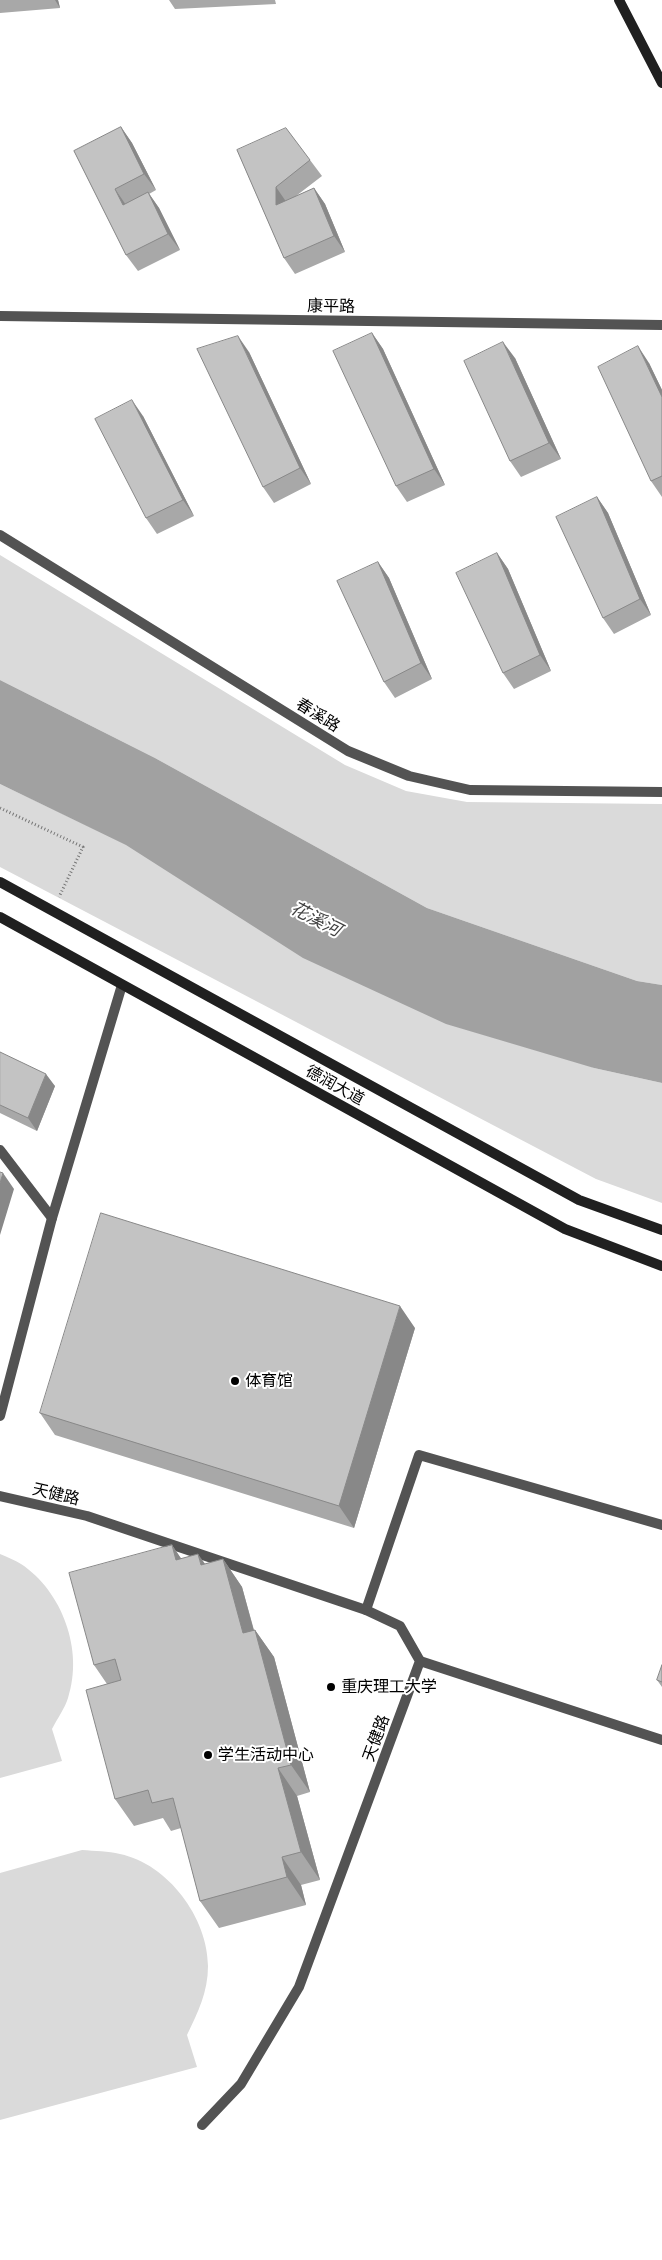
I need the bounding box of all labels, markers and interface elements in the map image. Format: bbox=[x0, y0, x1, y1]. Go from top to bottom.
street label: 康平路 bbox=[307, 296, 355, 316]
street label: 春溪路 bbox=[293, 694, 343, 736]
water label: 花溪河 bbox=[287, 897, 345, 941]
street label: 德润大道 bbox=[302, 1061, 368, 1109]
place label: 体育馆 bbox=[245, 1371, 293, 1391]
marker: 体育馆 bbox=[229, 1375, 241, 1387]
street label: 天健路 bbox=[30, 1479, 82, 1509]
place label: 重庆理工大学 bbox=[341, 1677, 437, 1697]
marker: 重庆理工大学 bbox=[325, 1681, 337, 1693]
street label: 天健路 bbox=[359, 1712, 393, 1764]
place label: 学生活动中心 bbox=[218, 1745, 314, 1765]
marker: 学生活动中心 bbox=[202, 1749, 214, 1761]

